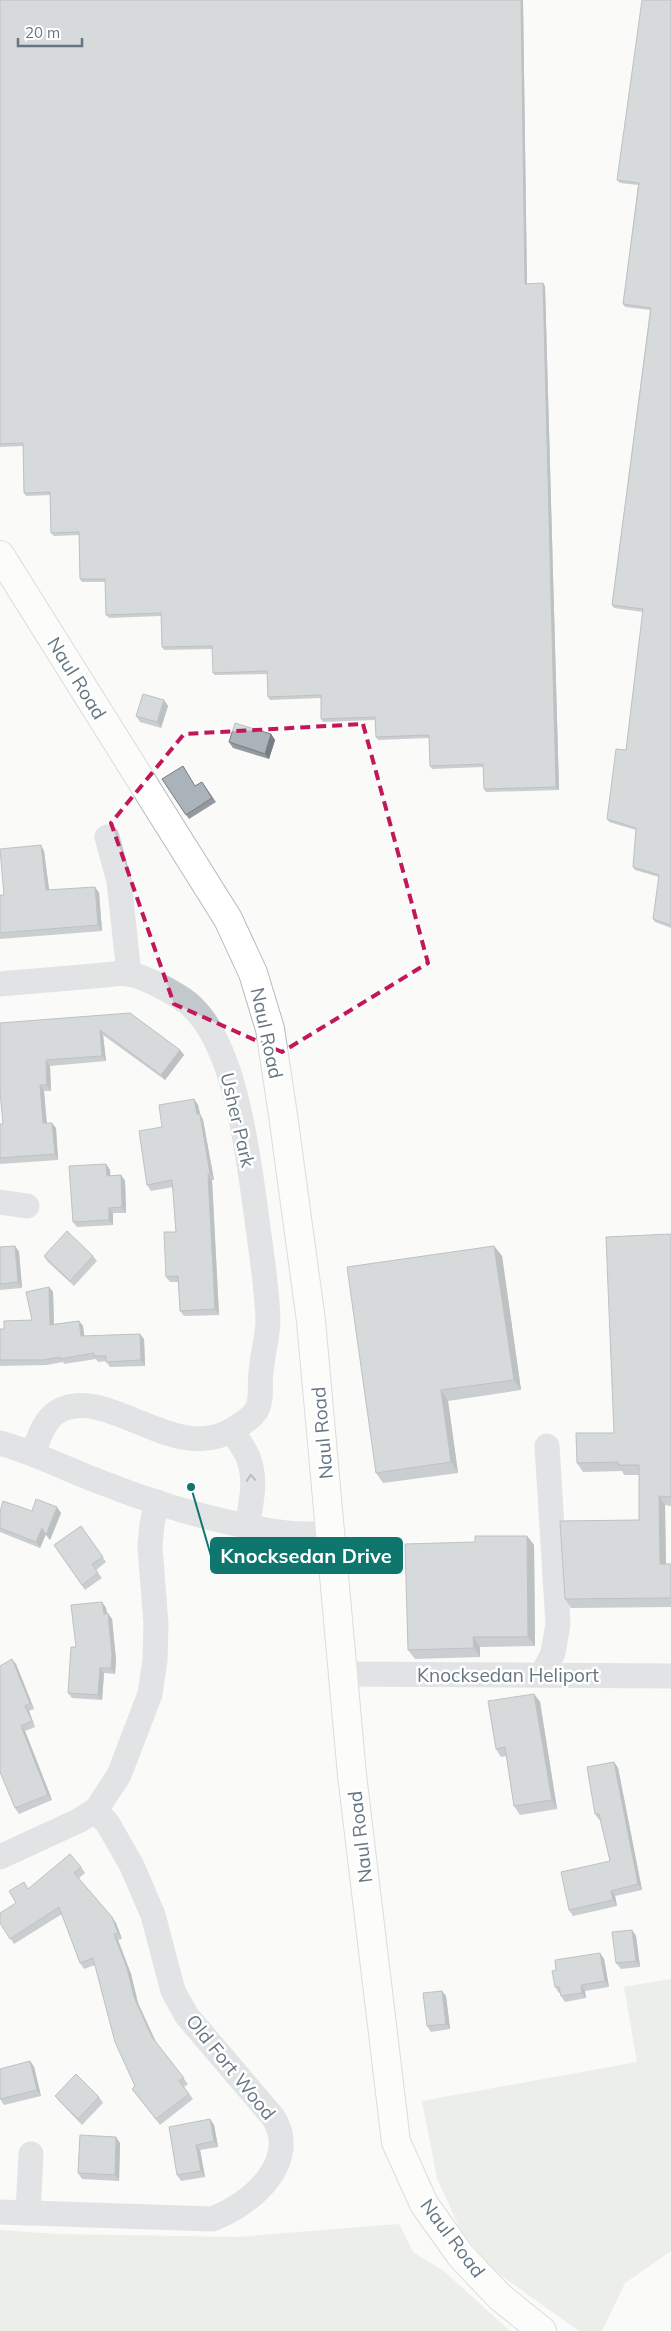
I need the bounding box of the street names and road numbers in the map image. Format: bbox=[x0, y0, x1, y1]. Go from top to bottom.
street label: Naul Road bbox=[42, 632, 112, 724]
street label: Naul Road bbox=[246, 985, 288, 1081]
street label: Usher Park bbox=[215, 1070, 261, 1170]
street label: Naul Road bbox=[306, 1386, 338, 1480]
street label: Knocksedan Heliport bbox=[417, 1663, 599, 1687]
street label: Naul Road bbox=[342, 1790, 378, 1884]
street label: Old Fort Wood bbox=[181, 2009, 281, 2125]
street label: Naul Road bbox=[416, 2194, 490, 2282]

